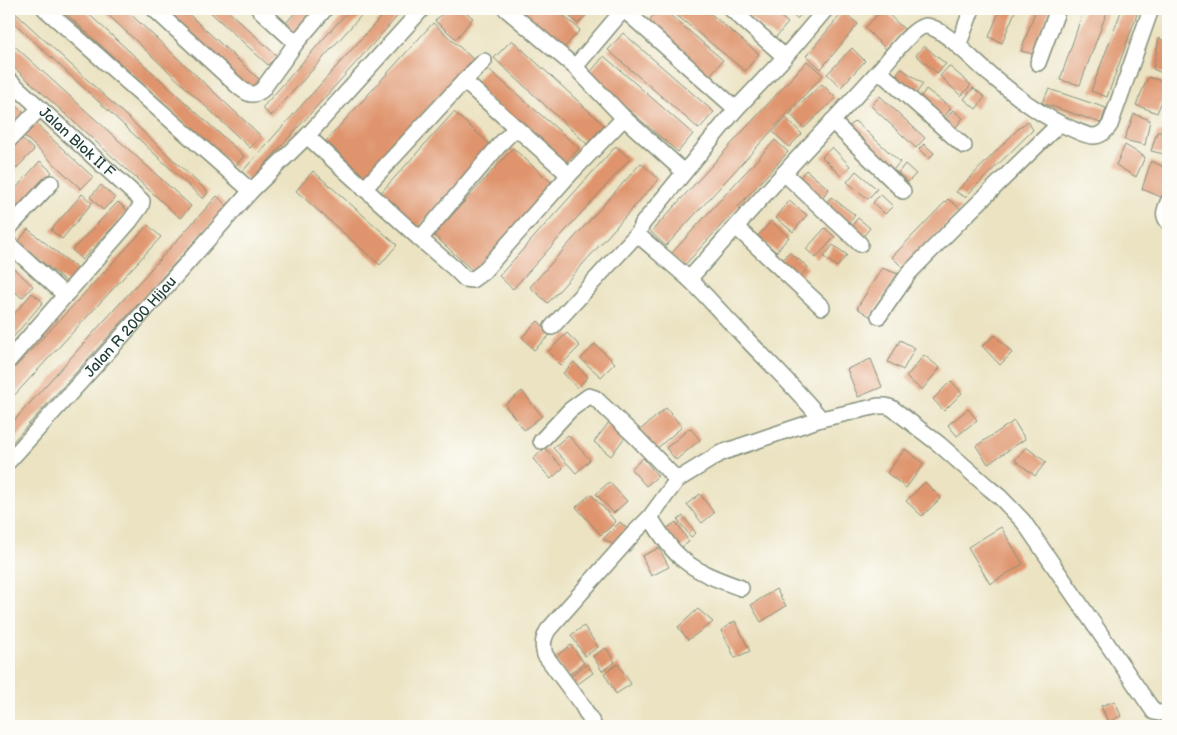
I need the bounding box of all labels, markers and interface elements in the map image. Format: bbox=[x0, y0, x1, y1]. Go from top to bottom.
street label: Jalan Blok II F bbox=[35, 103, 119, 181]
street label: Jalan R 2000 Hijau bbox=[80, 272, 180, 381]

